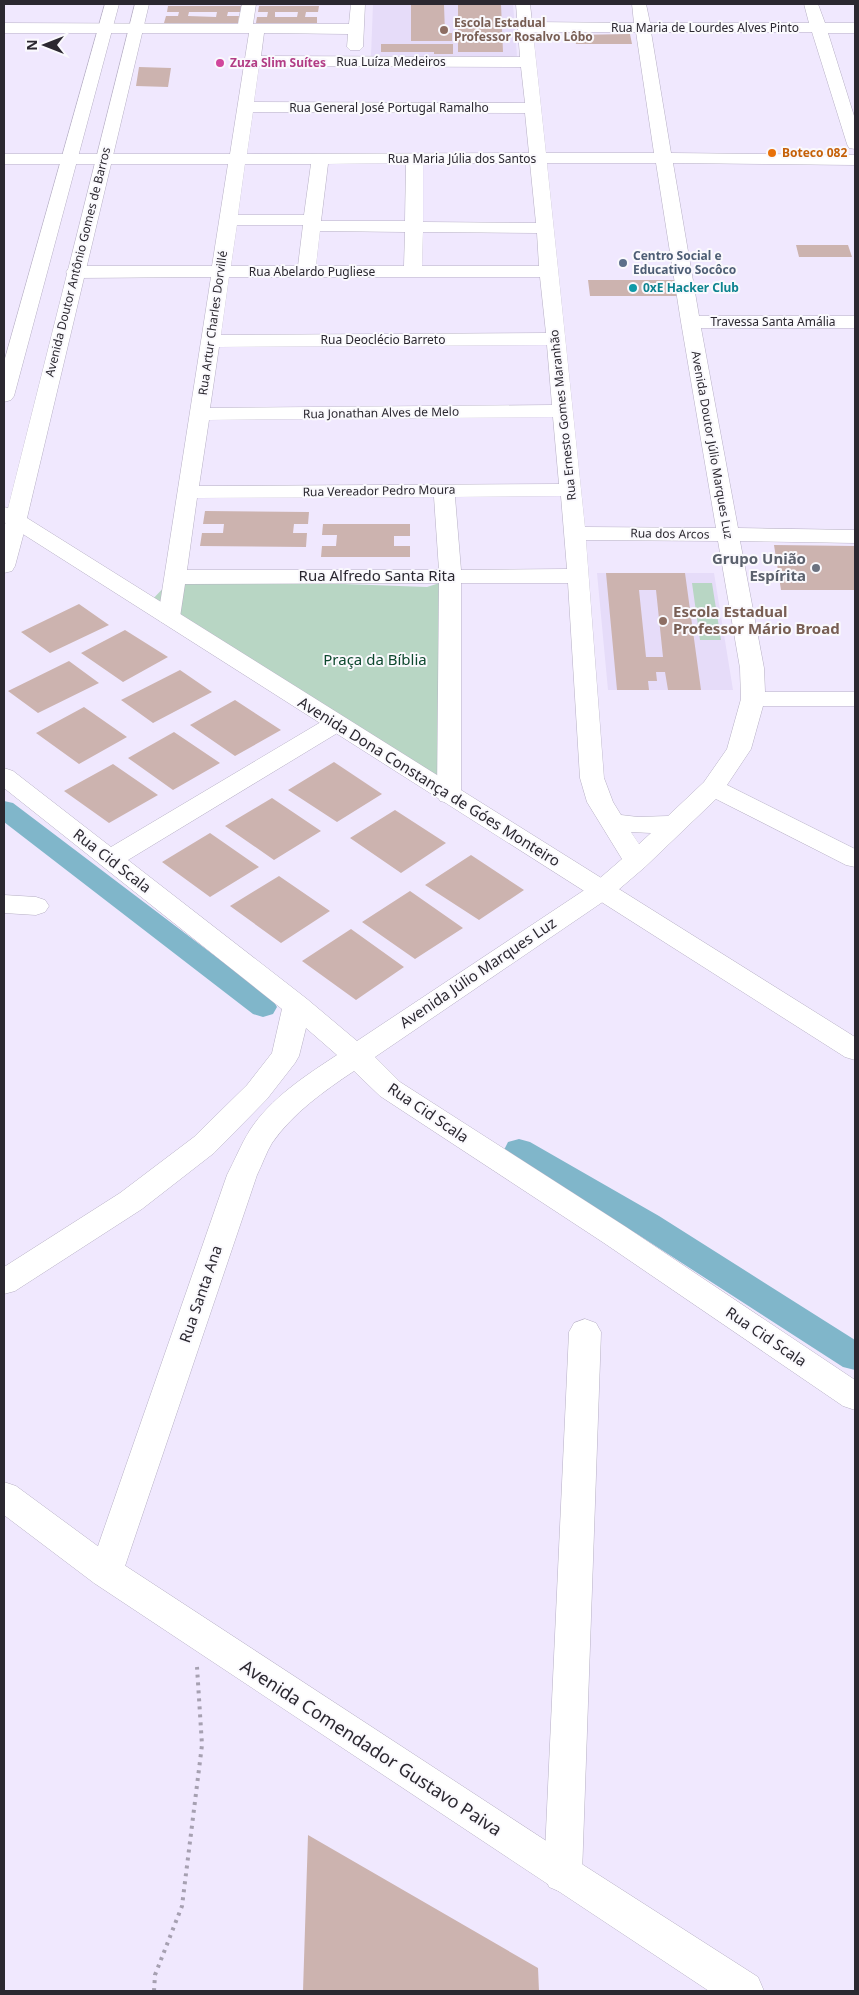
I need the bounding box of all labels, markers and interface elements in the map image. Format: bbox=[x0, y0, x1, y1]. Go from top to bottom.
place label: Escola Estadual Professor Rosalvo Lôbo bbox=[454, 14, 593, 45]
street label: Rua Maria de Lourdes Alves Pinto bbox=[611, 19, 799, 36]
north arrow bbox=[20, 20, 70, 70]
marker: Escola Estadual Professor Rosalvo Lôbo bbox=[438, 24, 450, 36]
text: N bbox=[22, 39, 41, 51]
street label: Rua Luíza Medeiros bbox=[336, 53, 446, 70]
place label: Zuza Slim Suítes bbox=[230, 54, 326, 71]
marker: Zuza Slim Suítes bbox=[214, 57, 226, 69]
street label: Rua General José Portugal Ramalho bbox=[289, 99, 489, 116]
place label: Boteco 082 bbox=[782, 144, 847, 161]
street label: Avenida Doutor Antônio Gomes de Barros bbox=[41, 145, 114, 379]
marker: Boteco 082 bbox=[766, 147, 778, 159]
street label: Rua Maria Júlia dos Santos bbox=[388, 150, 537, 167]
place label: Centro Social e Educativo Socôco bbox=[633, 247, 736, 278]
street label: Rua Artur Charles Dorvillé bbox=[194, 249, 231, 396]
marker: Centro Social e Educativo Socôco bbox=[617, 257, 629, 269]
street label: Rua Abelardo Pugliese bbox=[249, 263, 375, 280]
place label: 0xE Hacker Club bbox=[643, 279, 739, 296]
marker: 0xE Hacker Club bbox=[627, 282, 639, 294]
street label: Travessa Santa Amália bbox=[710, 313, 836, 330]
street label: Rua Ernesto Gomes Maranhão bbox=[545, 329, 580, 501]
street label: Rua Deoclécio Barreto bbox=[321, 331, 445, 348]
street label: Avenida Doutor Júlio Marques Luz bbox=[688, 350, 737, 541]
street label: Rua Jonathan Alves de Melo bbox=[303, 403, 459, 422]
street label: Rua Vereador Pedro Moura bbox=[302, 481, 456, 500]
street label: Rua dos Arcos bbox=[630, 524, 710, 543]
place label: Grupo União Espírita bbox=[712, 548, 806, 585]
marker: Grupo União Espírita bbox=[810, 562, 822, 574]
street label: Rua Alfredo Santa Rita bbox=[299, 565, 455, 585]
place label: Escola Estadual Professor Mário Broad bbox=[673, 601, 840, 638]
marker: Escola Estadual Professor Mário Broad bbox=[657, 615, 669, 627]
park label: Praça da Bíblia bbox=[323, 649, 427, 669]
street label: Avenida Dona Constança de Góes Monteiro bbox=[295, 692, 564, 871]
street label: Rua Cid Scala bbox=[70, 824, 156, 897]
street label: Avenida Júlio Marques Luz bbox=[395, 912, 560, 1032]
street label: Rua Cid Scala bbox=[384, 1078, 473, 1147]
street label: Rua Santa Ana bbox=[174, 1242, 226, 1345]
street label: Rua Cid Scala bbox=[722, 1302, 811, 1371]
street label: Avenida Comendador Gustavo Paiva bbox=[236, 1653, 507, 1841]

